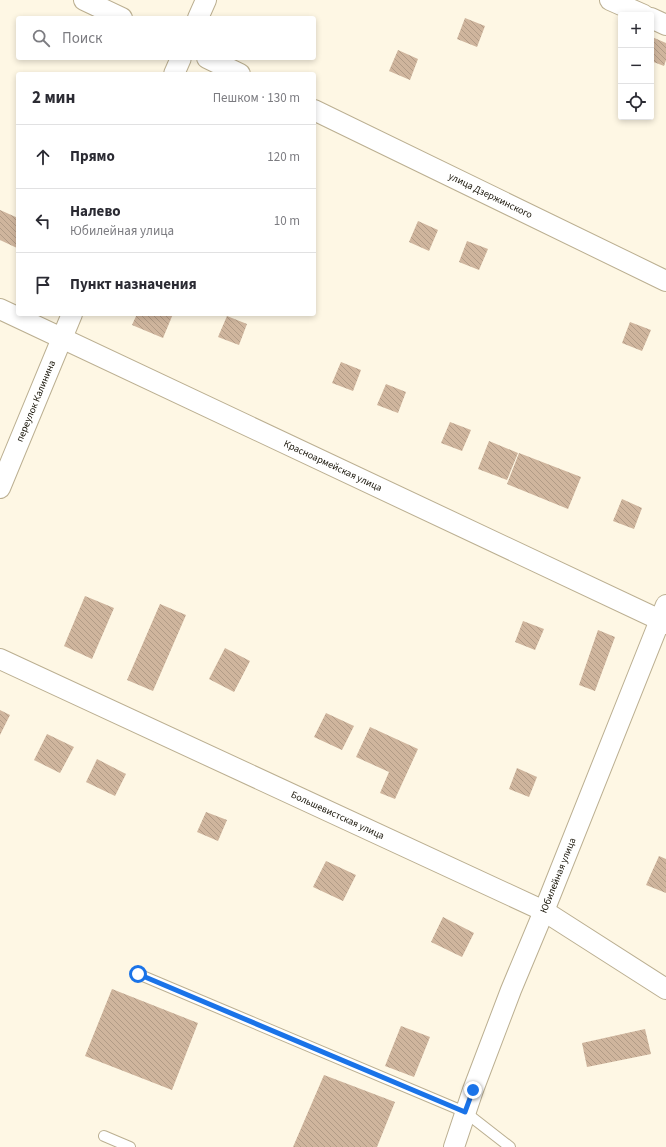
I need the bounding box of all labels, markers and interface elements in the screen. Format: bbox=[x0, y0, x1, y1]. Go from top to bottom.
map controls bbox=[618, 12, 654, 120]
button: + bbox=[618, 12, 654, 48]
search box bbox=[16, 16, 316, 60]
icon: search bbox=[30, 27, 52, 49]
text: Поиск bbox=[62, 28, 103, 49]
button: − bbox=[618, 48, 654, 84]
button: locate bbox=[618, 84, 654, 120]
text: 2 мин bbox=[32, 86, 75, 110]
text: Пешком · 130 m bbox=[213, 89, 300, 107]
icon: ahead bbox=[32, 146, 54, 168]
text: Прямо bbox=[70, 146, 115, 167]
text: 120 m bbox=[267, 148, 300, 166]
street label: улица Дзержинского bbox=[446, 169, 535, 222]
text: Налево bbox=[70, 201, 121, 222]
icon: left bbox=[32, 210, 54, 232]
text: 10 m bbox=[274, 212, 300, 230]
text: Юбилейная улица bbox=[70, 222, 174, 240]
icon: arrive bbox=[32, 274, 54, 296]
text: Пункт назначения bbox=[70, 274, 197, 295]
street label: переулок Калинина bbox=[13, 358, 59, 444]
street label: Красноармейская улица bbox=[281, 437, 384, 495]
street label: Большевистская улица bbox=[289, 788, 387, 843]
street label: Юбилейная улица bbox=[537, 836, 580, 915]
route start bbox=[129, 965, 147, 983]
route end bbox=[464, 1081, 482, 1099]

